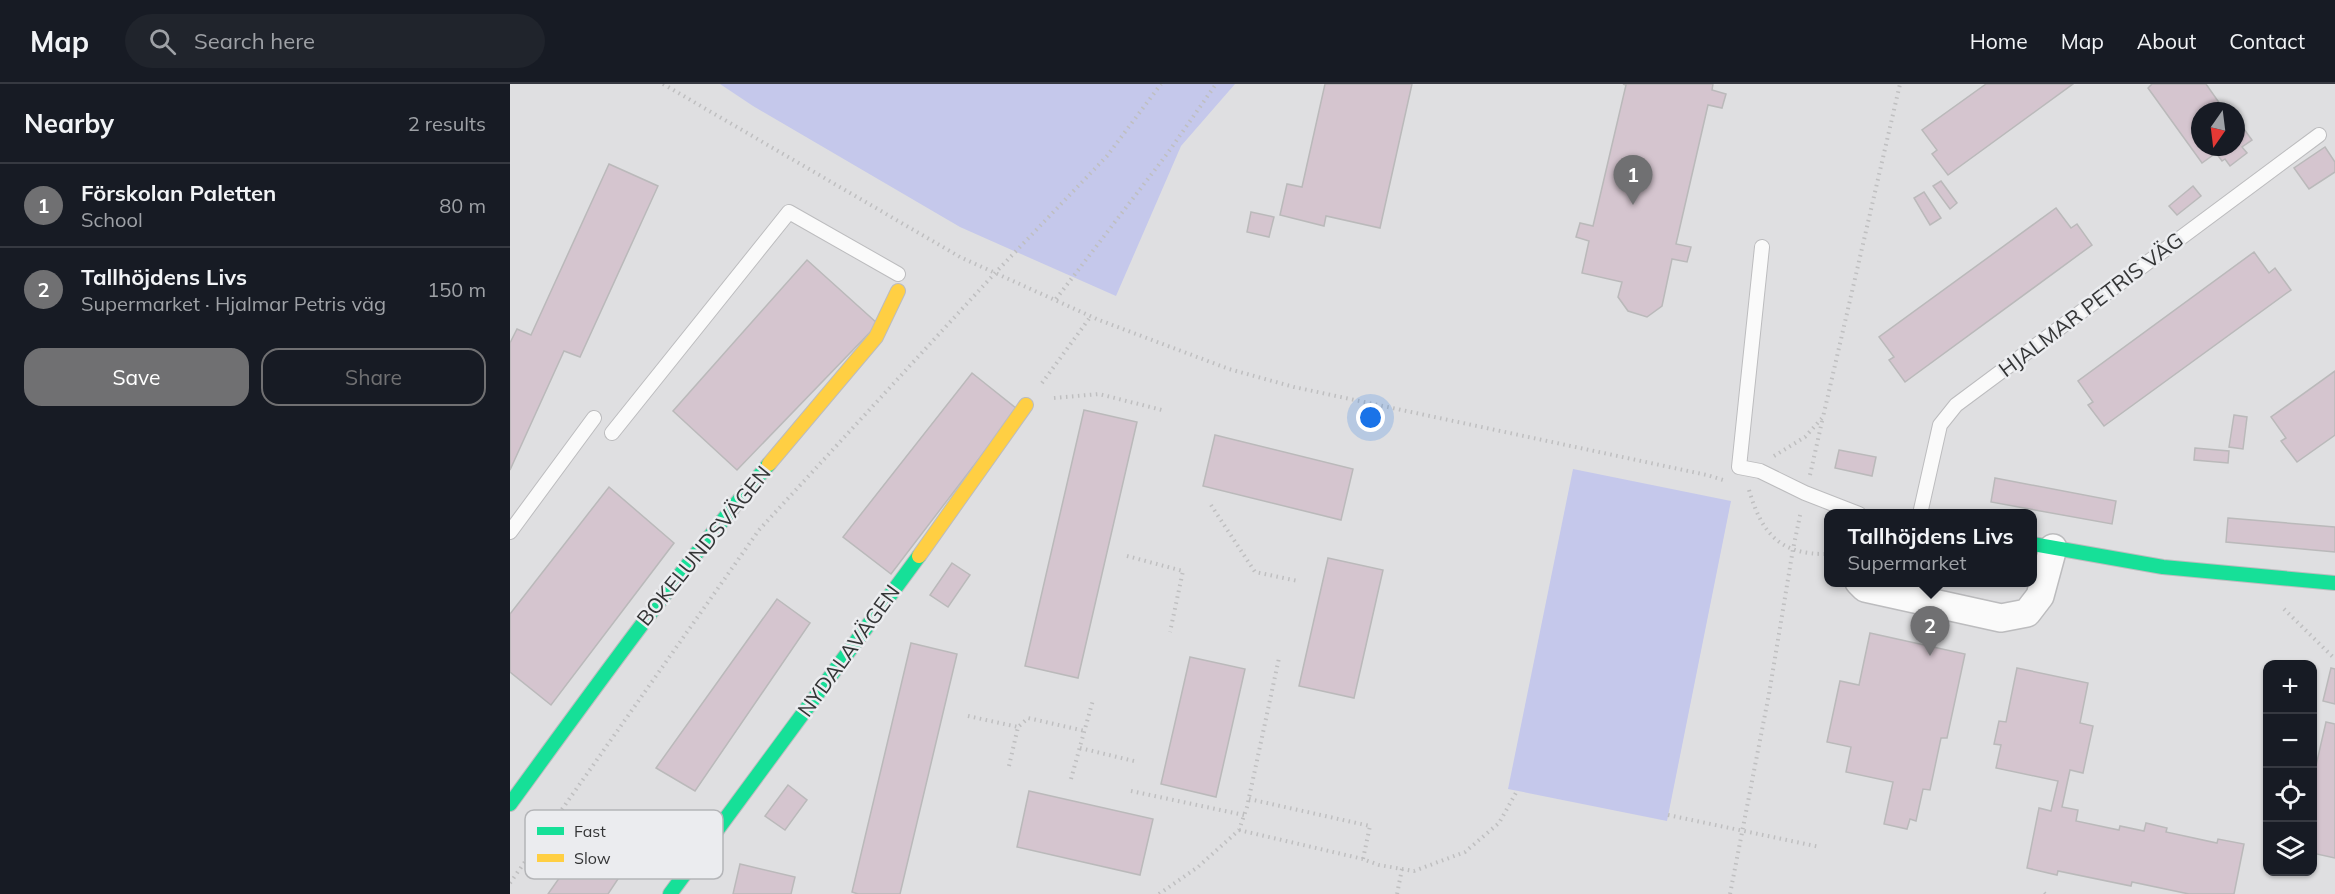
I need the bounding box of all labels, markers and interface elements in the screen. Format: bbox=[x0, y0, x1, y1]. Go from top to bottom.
search box bbox=[125, 14, 545, 68]
text: Map bbox=[30, 24, 89, 59]
icon: search bbox=[146, 25, 179, 58]
text: Search here bbox=[194, 27, 315, 55]
text: Home bbox=[1970, 28, 2028, 54]
text: Map bbox=[2061, 28, 2104, 54]
text: About bbox=[2137, 28, 2196, 54]
text: Contact bbox=[2229, 28, 2305, 54]
north arrow bbox=[2191, 102, 2245, 156]
text: Nearby bbox=[24, 107, 114, 140]
text: 2 results bbox=[408, 111, 486, 136]
pin: 1 bbox=[1614, 156, 1652, 205]
text: Förskolan Paletten bbox=[81, 179, 276, 207]
text: 1 bbox=[38, 193, 50, 218]
text: 80 m bbox=[439, 193, 486, 218]
text: School bbox=[81, 207, 143, 232]
street label: HJALMAR PETRIS VÄG bbox=[1993, 226, 2188, 382]
text: Tallhöjdens Livs bbox=[81, 263, 247, 291]
text: 2 bbox=[38, 277, 50, 302]
text: 150 m bbox=[427, 277, 486, 302]
text: Supermarket · Hjalmar Petris väg bbox=[81, 291, 386, 316]
button: Save bbox=[24, 348, 249, 406]
button: Share bbox=[261, 348, 486, 406]
your location bbox=[1356, 403, 1385, 432]
street label: BOKELUNDSVÄGEN bbox=[631, 460, 776, 631]
popup bbox=[1824, 509, 2037, 587]
text: Tallhöjdens Livs bbox=[1848, 522, 2013, 550]
text: Supermarket bbox=[1848, 550, 1966, 575]
street label: NYDALAVÄGEN bbox=[792, 579, 905, 722]
pin: 2 bbox=[1910, 606, 1950, 656]
map controls bbox=[2263, 660, 2317, 876]
button: + bbox=[2263, 660, 2317, 714]
button: − bbox=[2263, 714, 2317, 768]
button: locate bbox=[2263, 768, 2317, 822]
legend bbox=[525, 810, 723, 879]
text: Fast bbox=[574, 821, 606, 841]
button: layers bbox=[2263, 822, 2317, 876]
text: Slow bbox=[574, 848, 611, 868]

